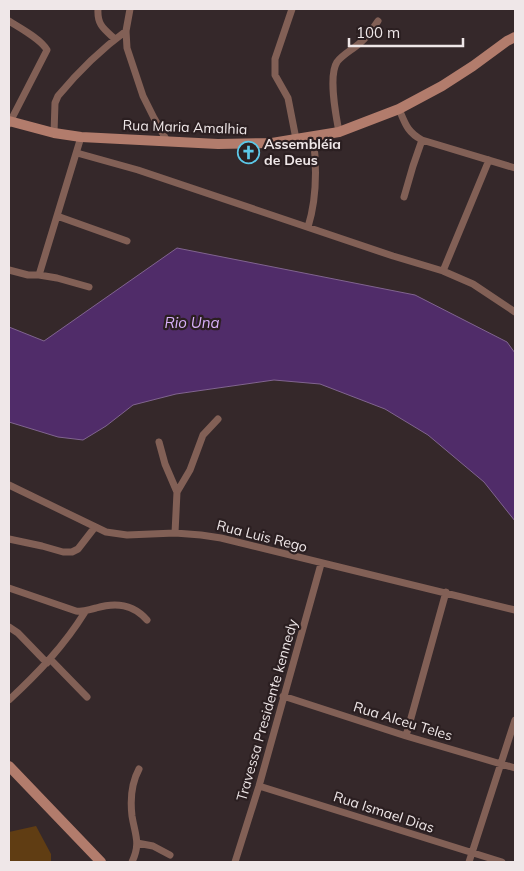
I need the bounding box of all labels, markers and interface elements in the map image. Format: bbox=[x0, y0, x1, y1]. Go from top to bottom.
scale bar bbox=[349, 15, 463, 47]
text: 100 m bbox=[356, 23, 400, 42]
street label: Rua Maria Amalhia bbox=[122, 116, 248, 138]
place label: Assembléia de Deus bbox=[264, 135, 341, 169]
church icon: Assembléia de Deus bbox=[236, 140, 260, 164]
water label: Rio Una bbox=[164, 313, 220, 332]
street label: Rua Luis Rego bbox=[215, 516, 309, 556]
street label: Travessa Presidente kennedy bbox=[232, 616, 302, 803]
street label: Rua Alceu Teles bbox=[351, 697, 455, 745]
street label: Rua Ismael Dias bbox=[331, 787, 437, 837]

